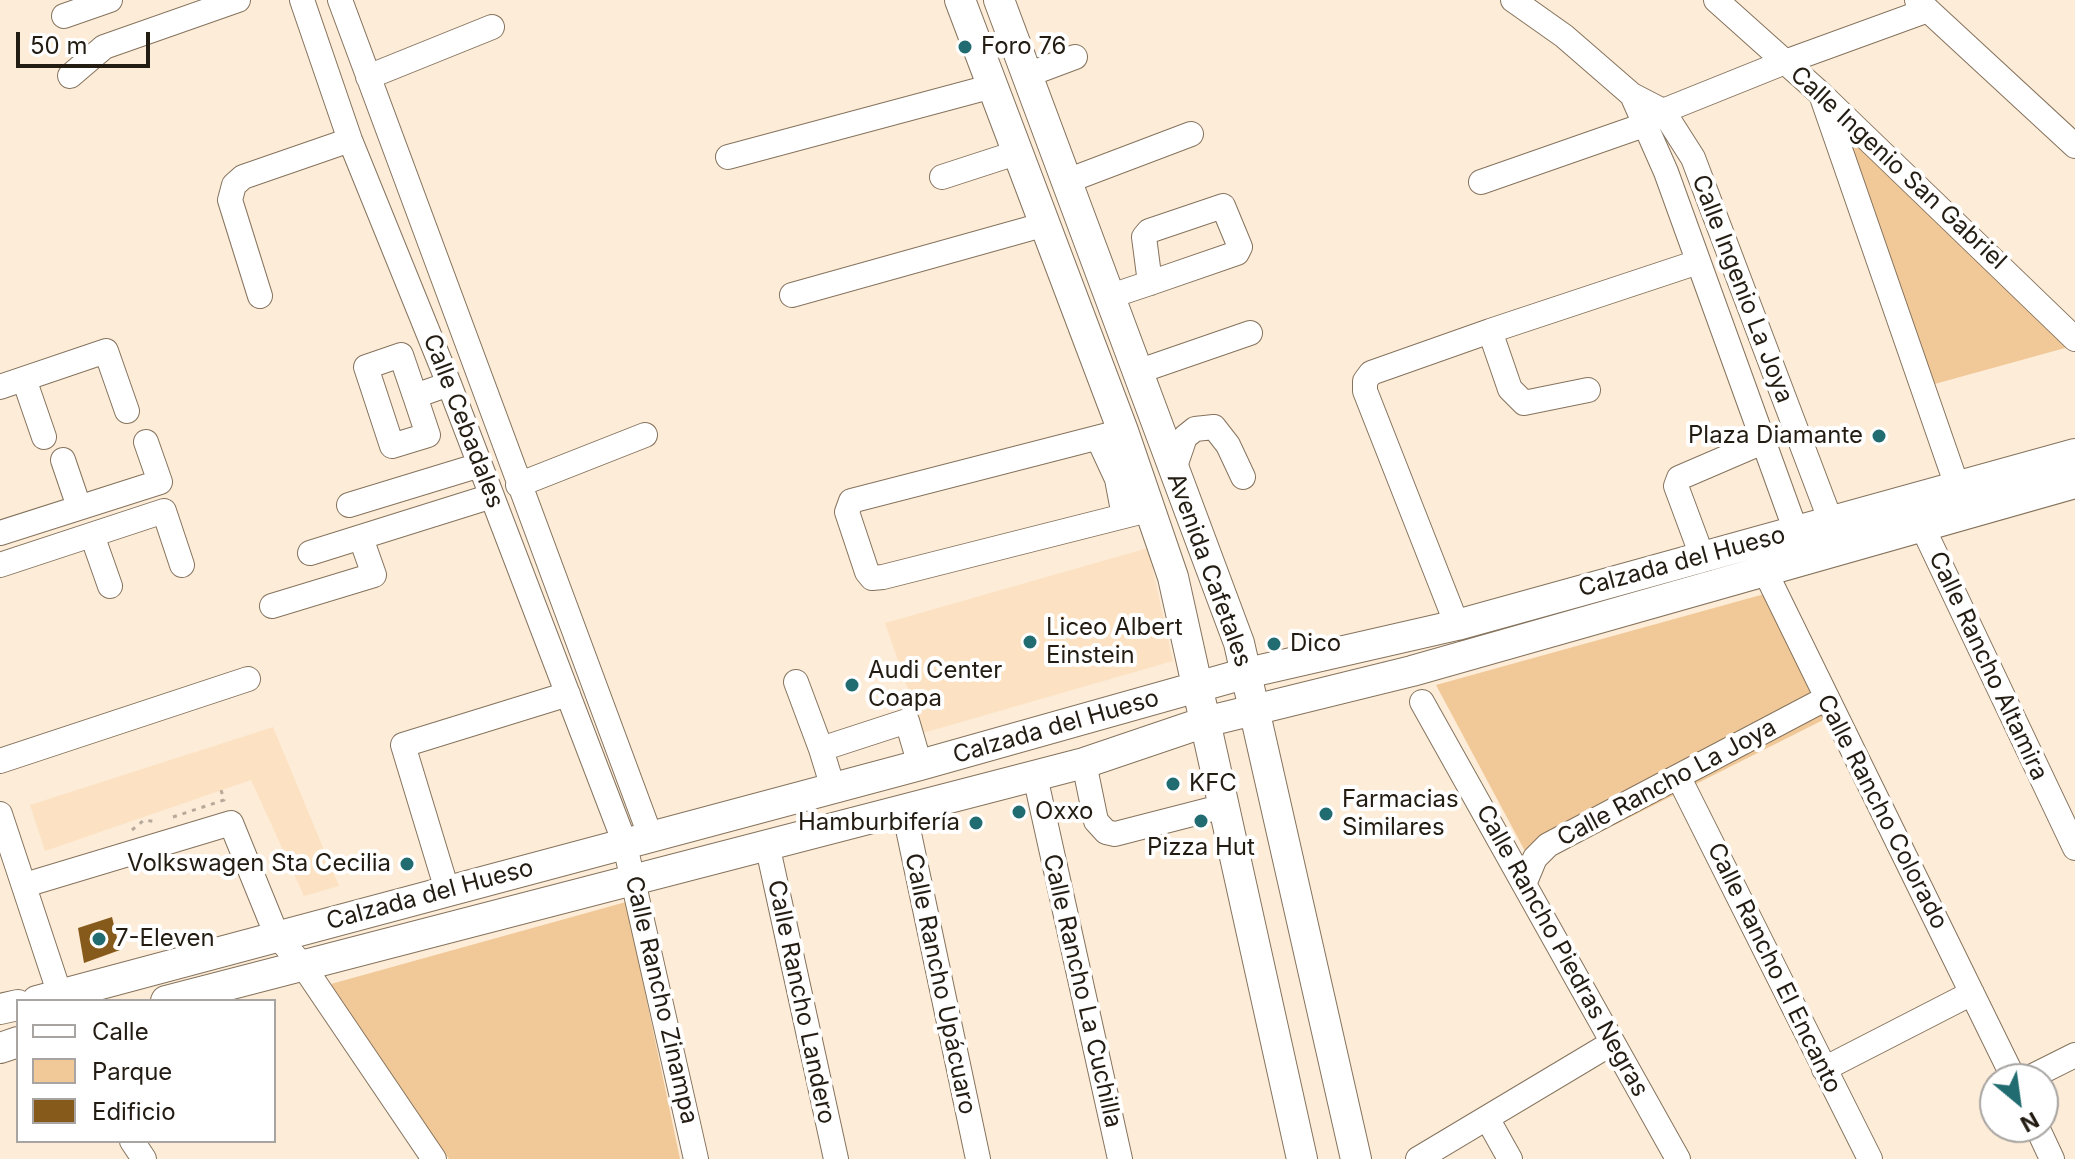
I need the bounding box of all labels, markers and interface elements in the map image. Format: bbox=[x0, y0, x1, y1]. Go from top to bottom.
scale bar bbox=[20, 16, 154, 66]
text: 50 m bbox=[30, 31, 88, 60]
place label: Foro 76 bbox=[981, 33, 1066, 61]
marker: Foro 76 bbox=[956, 38, 974, 56]
street label: Calle Ingenio San Gabriel bbox=[1784, 60, 2012, 276]
street label: Calle Ingenio La Joya bbox=[1685, 171, 1799, 407]
street label: Calle Cebadales bbox=[417, 330, 509, 512]
place label: Plaza Diamante bbox=[1688, 422, 1863, 450]
marker: Plaza Diamante bbox=[1870, 427, 1888, 445]
street label: Avenida Cafetales bbox=[1161, 469, 1257, 671]
street label: Calzada del Hueso bbox=[1575, 521, 1789, 603]
street label: Calle Rancho Altamira bbox=[1922, 547, 2054, 785]
place label: Liceo Albert Einstein bbox=[1046, 614, 1183, 670]
place label: Dico bbox=[1290, 630, 1341, 658]
marker: Liceo Albert Einstein bbox=[1021, 633, 1039, 651]
marker: Dico bbox=[1265, 635, 1283, 653]
place label: Audi Center Coapa bbox=[868, 657, 1002, 713]
marker: Audi Center Coapa bbox=[843, 676, 861, 694]
street label: Calzada del Hueso bbox=[950, 684, 1162, 770]
street label: Calle Rancho Colorado bbox=[1810, 690, 1954, 934]
street label: Calle Rancho La Joya bbox=[1553, 713, 1781, 853]
place label: KFC bbox=[1189, 770, 1237, 798]
marker: KFC bbox=[1164, 775, 1182, 793]
place label: Farmacias Similares bbox=[1342, 786, 1459, 842]
place label: Oxxo bbox=[1035, 798, 1093, 826]
street label: Calle Rancho Piedras Negras bbox=[1470, 800, 1654, 1102]
marker: Oxxo bbox=[1010, 803, 1028, 821]
marker: Farmacias Similares bbox=[1317, 805, 1335, 823]
place label: Hamburbifería bbox=[798, 809, 960, 837]
marker: Pizza Hut bbox=[1192, 812, 1210, 830]
marker: Hamburbifería bbox=[967, 814, 985, 832]
place label: Pizza Hut bbox=[1147, 834, 1255, 862]
street label: Calle Rancho El Encanto bbox=[1701, 838, 1847, 1098]
place label: Volkswagen Sta Cecilia bbox=[127, 850, 391, 878]
street label: Calle Rancho Upácuaro bbox=[898, 851, 982, 1117]
street label: Calle Rancho La Cuchilla bbox=[1037, 851, 1127, 1131]
street label: Calzada del Hueso bbox=[323, 854, 537, 936]
marker: Volkswagen Sta Cecilia bbox=[398, 855, 416, 873]
street label: Calle Rancho Zinampa bbox=[618, 873, 704, 1127]
street label: Calle Rancho Landero bbox=[761, 878, 841, 1126]
place label: 7-Eleven bbox=[115, 925, 215, 953]
marker: 7-Eleven bbox=[90, 930, 108, 948]
legend bbox=[16, 999, 276, 1143]
text: Calle bbox=[92, 1017, 149, 1046]
text: Parque bbox=[92, 1057, 172, 1086]
north arrow bbox=[1979, 1063, 2059, 1143]
text: Edificio bbox=[92, 1097, 176, 1126]
text: N bbox=[2016, 1107, 2043, 1138]

